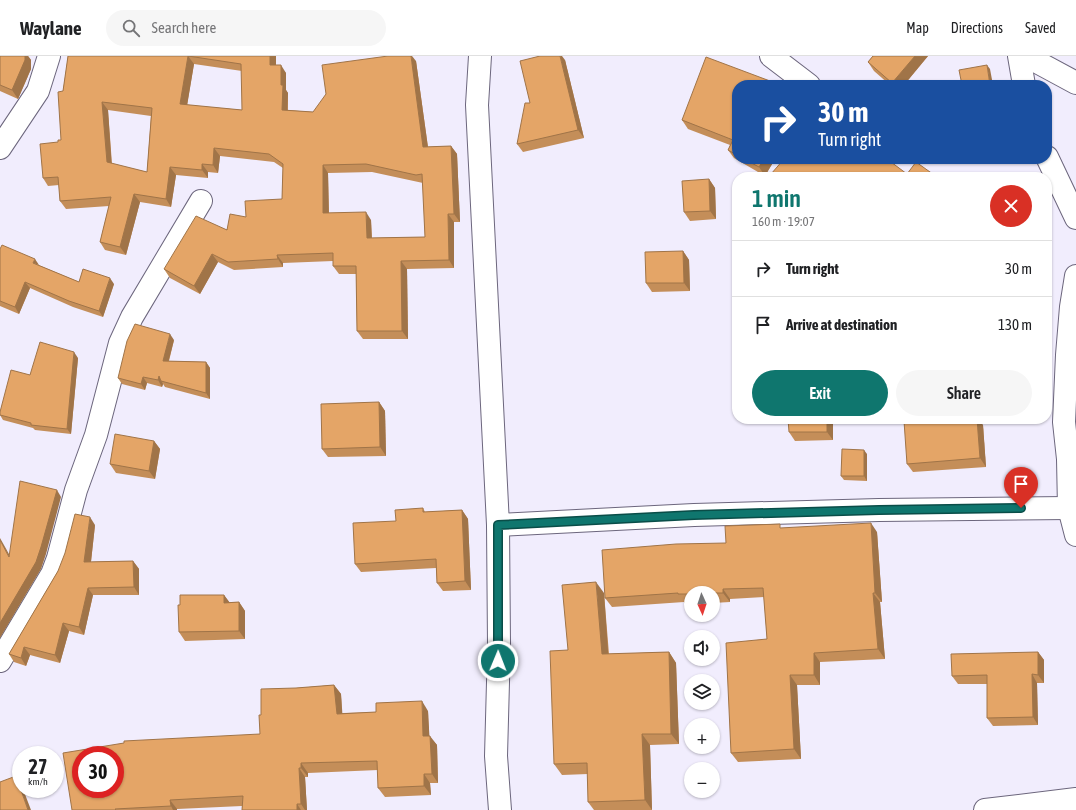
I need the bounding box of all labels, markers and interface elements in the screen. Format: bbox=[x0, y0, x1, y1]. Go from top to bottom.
search box bbox=[106, 10, 386, 46]
text: Waylane bbox=[20, 17, 82, 39]
icon: search bbox=[120, 17, 142, 39]
text: Search here bbox=[152, 19, 216, 36]
text: Map bbox=[906, 20, 929, 36]
text: Directions bbox=[951, 20, 1003, 36]
text: Saved bbox=[1025, 20, 1056, 36]
icon: right bbox=[752, 96, 804, 148]
text: 30 m bbox=[818, 96, 868, 128]
text: Turn right bbox=[818, 129, 881, 150]
text: 1 min bbox=[752, 185, 801, 212]
button: close bbox=[990, 185, 1032, 227]
text: 160 m · 19:07 bbox=[752, 214, 815, 229]
icon: right bbox=[752, 258, 774, 280]
text: Turn right bbox=[786, 260, 839, 277]
text: 30 m bbox=[1005, 260, 1032, 277]
icon: arrive bbox=[752, 314, 774, 336]
text: Arrive at destination bbox=[786, 316, 897, 333]
text: 130 m bbox=[998, 316, 1032, 333]
button: Exit bbox=[752, 370, 888, 416]
button: Share bbox=[896, 370, 1032, 416]
pin bbox=[1004, 467, 1038, 508]
icon: arrive bbox=[1010, 473, 1032, 495]
north arrow bbox=[684, 586, 720, 622]
map controls bbox=[684, 586, 720, 798]
button: sound bbox=[684, 630, 720, 666]
position arrow bbox=[477, 640, 519, 682]
button: layers bbox=[684, 674, 720, 710]
button: + bbox=[684, 718, 720, 754]
speed limit sign: 30 bbox=[72, 746, 124, 798]
text: 27 bbox=[29, 755, 47, 778]
button: − bbox=[684, 762, 720, 798]
text: km/h bbox=[28, 776, 48, 787]

